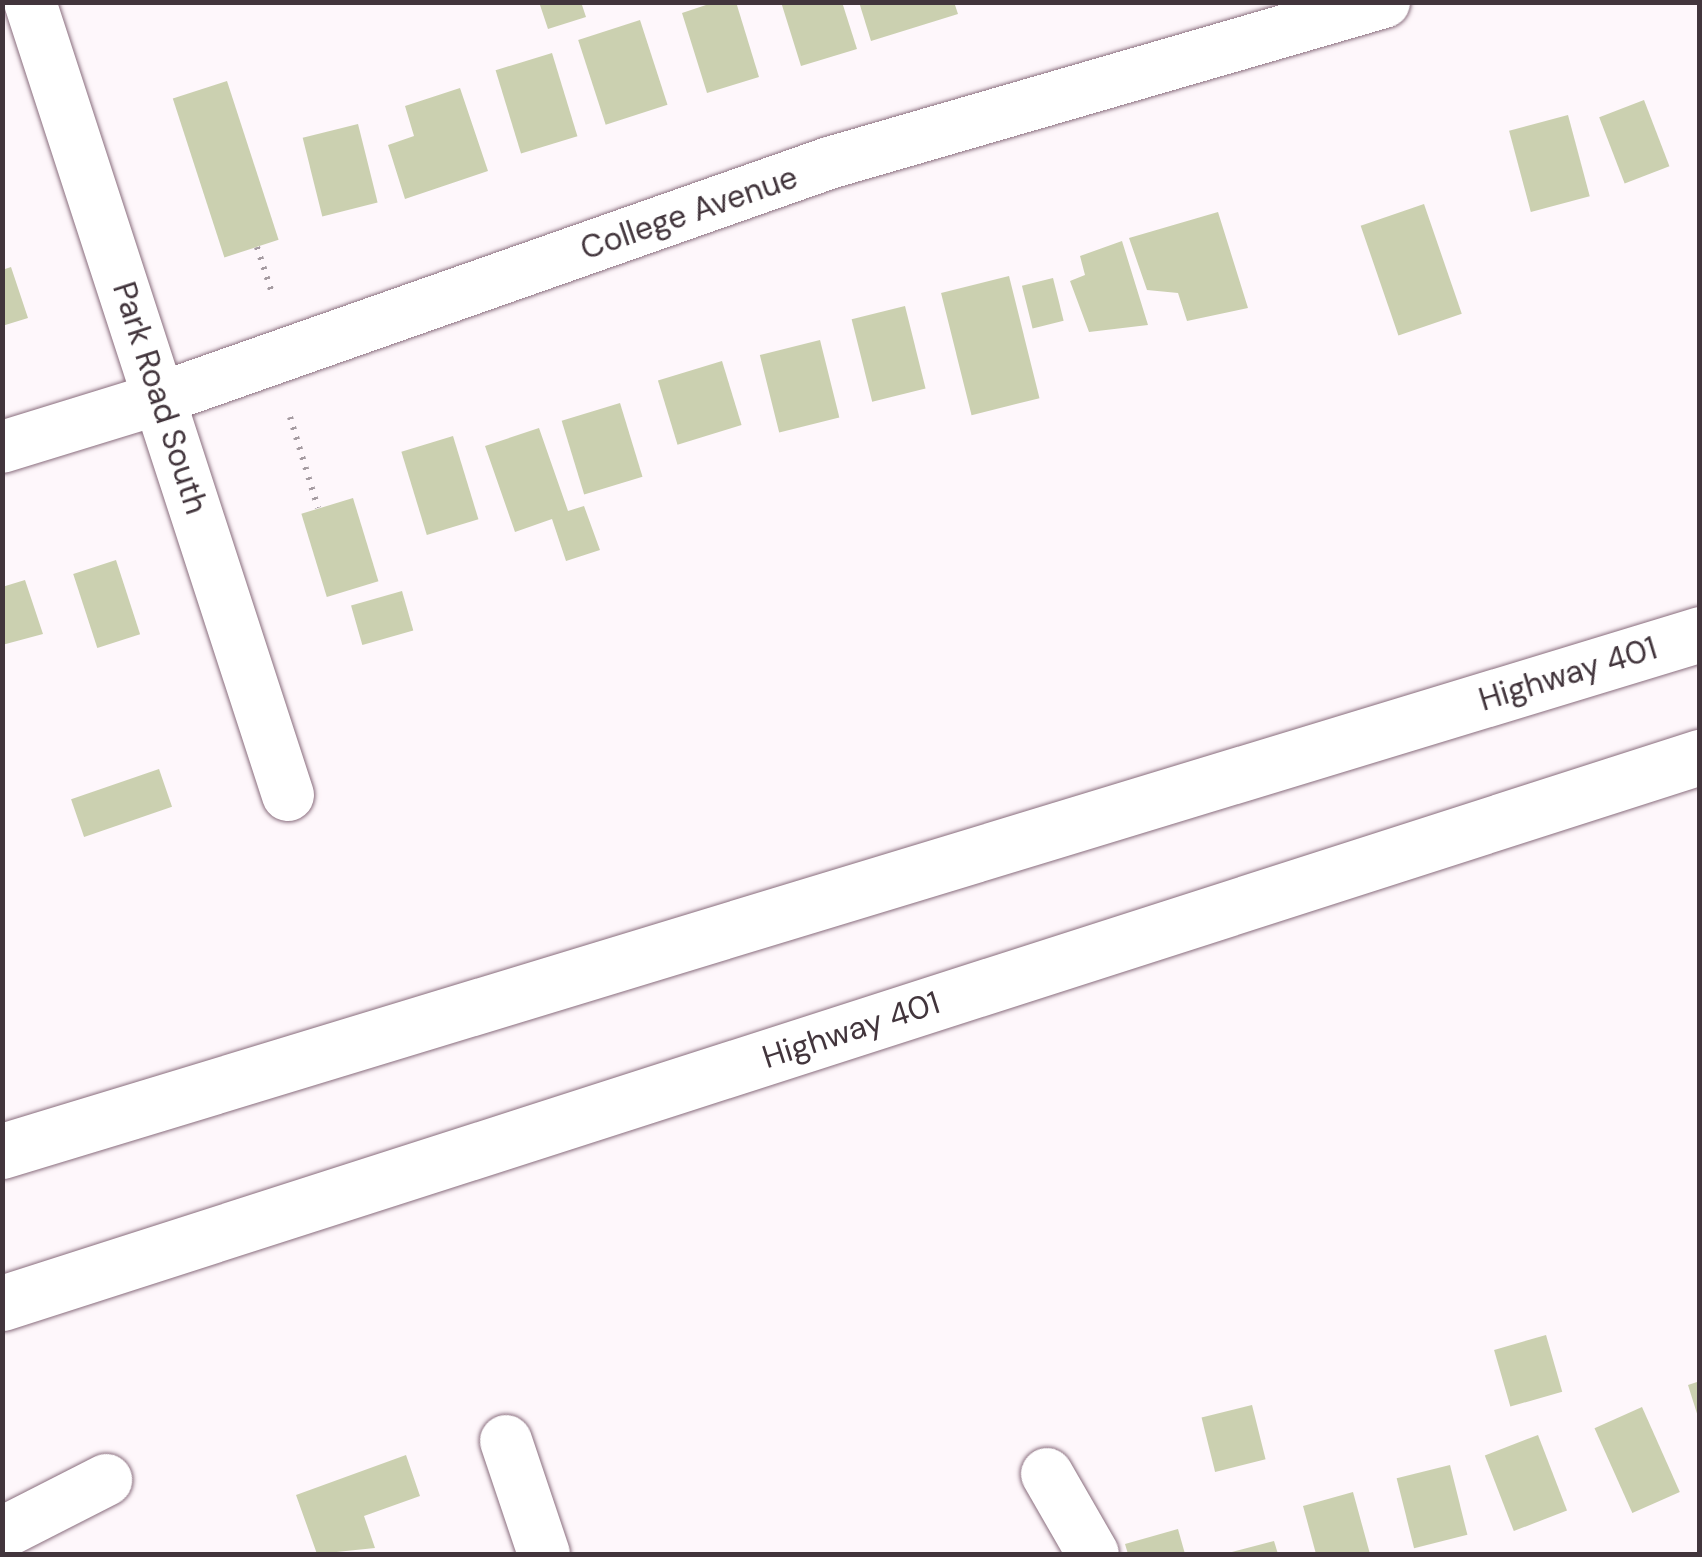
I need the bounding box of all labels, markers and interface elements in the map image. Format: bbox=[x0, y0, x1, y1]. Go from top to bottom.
street label: College Avenue bbox=[575, 158, 803, 268]
street label: Park Road South bbox=[104, 277, 216, 519]
street label: Highway 401 bbox=[1474, 629, 1662, 719]
street label: Highway 401 bbox=[758, 983, 944, 1077]

